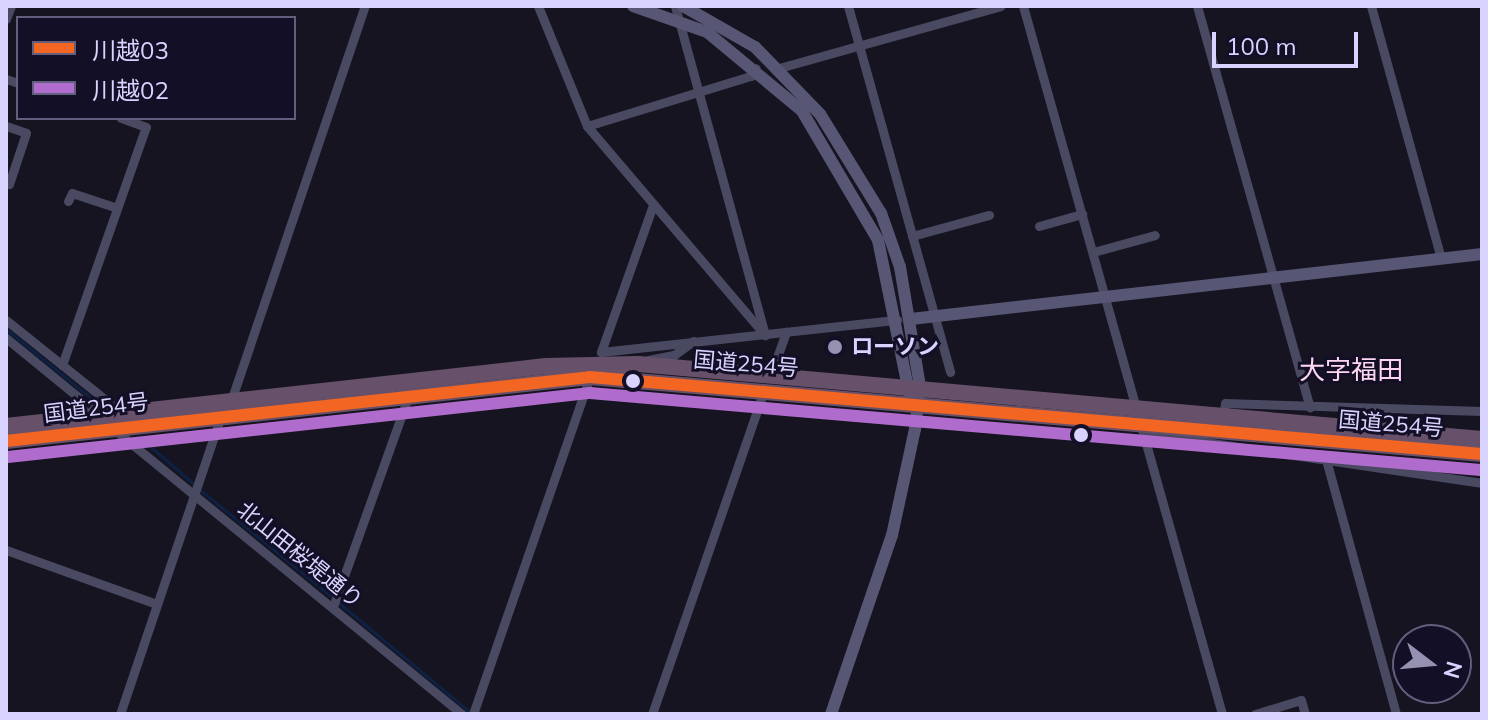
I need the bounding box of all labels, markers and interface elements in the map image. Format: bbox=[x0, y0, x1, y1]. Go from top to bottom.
legend bbox=[16, 16, 296, 120]
scale bar bbox=[1216, 16, 1362, 66]
text: 100 m bbox=[1226, 31, 1297, 61]
text: 川越03 bbox=[92, 35, 169, 65]
text: 川越02 bbox=[92, 75, 169, 105]
place label: ローソン bbox=[851, 334, 939, 360]
marker: ローソン bbox=[826, 338, 844, 356]
street label: 国道254号 bbox=[692, 346, 800, 382]
district label: 大字福田 bbox=[1299, 354, 1403, 386]
unlabelled marker bbox=[625, 373, 641, 389]
street label: 国道254号 bbox=[42, 388, 150, 428]
street label: 国道254号 bbox=[1337, 406, 1445, 442]
unlabelled marker bbox=[1073, 427, 1089, 443]
street label: 北山田桜堤通り bbox=[232, 496, 368, 614]
north arrow bbox=[1392, 624, 1472, 704]
text: N bbox=[1437, 658, 1469, 682]

